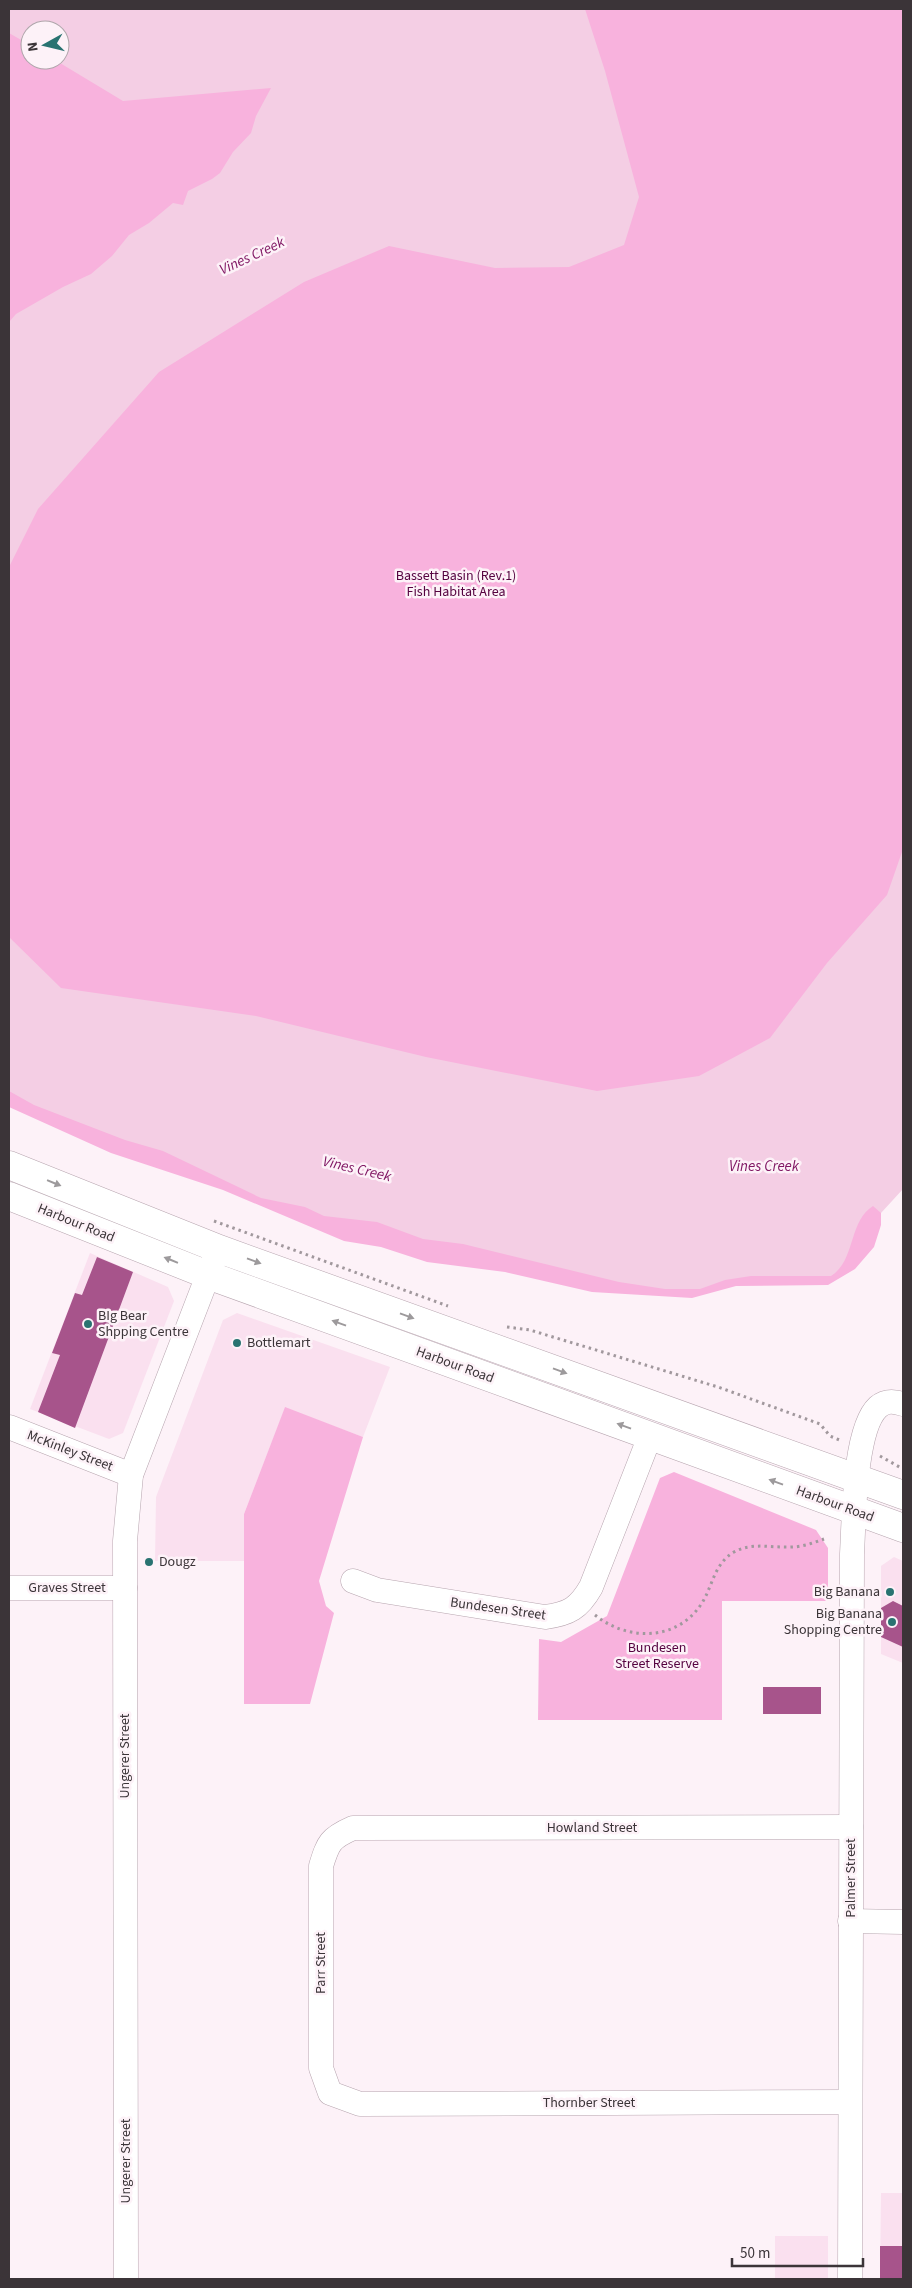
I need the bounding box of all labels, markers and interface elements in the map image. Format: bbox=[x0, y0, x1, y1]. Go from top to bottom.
north arrow bbox=[20, 20, 70, 70]
text: N bbox=[23, 41, 44, 53]
water label: Vines Creek bbox=[216, 231, 289, 280]
park label: Bassett Basin (Rev.1) Fish Habitat Area bbox=[396, 566, 516, 602]
water label: Vines Creek bbox=[321, 1151, 394, 1187]
water label: Vines Creek bbox=[729, 1156, 800, 1177]
one-way arrow bbox=[47, 1179, 61, 1187]
street label: Harbour Road bbox=[34, 1198, 118, 1248]
one-way arrow bbox=[163, 1256, 178, 1263]
one-way arrow bbox=[247, 1257, 262, 1265]
place label: BIg Bear Shpping Centre bbox=[98, 1306, 189, 1342]
one-way arrow bbox=[400, 1312, 415, 1320]
marker: BIg Bear Shpping Centre bbox=[82, 1318, 94, 1330]
one-way arrow bbox=[332, 1319, 347, 1326]
place label: Bottlemart bbox=[247, 1333, 311, 1353]
marker: Bottlemart bbox=[231, 1337, 243, 1349]
street label: Harbour Road bbox=[413, 1342, 497, 1388]
one-way arrow bbox=[553, 1367, 568, 1375]
one-way arrow bbox=[616, 1422, 631, 1429]
street label: McKinley Street bbox=[24, 1425, 116, 1477]
one-way arrow bbox=[768, 1478, 783, 1486]
street label: Harbour Road bbox=[793, 1481, 877, 1527]
place label: Dougz bbox=[159, 1552, 196, 1572]
marker: Dougz bbox=[143, 1556, 155, 1568]
street label: Graves Street bbox=[28, 1578, 106, 1598]
place label: Big Banana bbox=[814, 1582, 880, 1602]
marker: Big Banana bbox=[884, 1586, 896, 1598]
street label: Bundesen Street bbox=[449, 1592, 547, 1626]
place label: Big Banana Shopping Centre bbox=[784, 1604, 882, 1640]
marker: Big Banana Shopping Centre bbox=[886, 1616, 898, 1628]
park label: Bundesen Street Reserve bbox=[615, 1638, 699, 1674]
street label: Ungerer Street bbox=[115, 1713, 135, 1798]
street label: Howland Street bbox=[547, 1818, 638, 1838]
street label: Palmer Street bbox=[841, 1838, 861, 1918]
street label: Parr Street bbox=[311, 1932, 331, 1994]
street label: Thornber Street bbox=[543, 2093, 636, 2113]
street label: Ungerer Street bbox=[116, 2118, 136, 2203]
scale bar bbox=[732, 2236, 863, 2268]
text: 50 m bbox=[740, 2243, 770, 2264]

